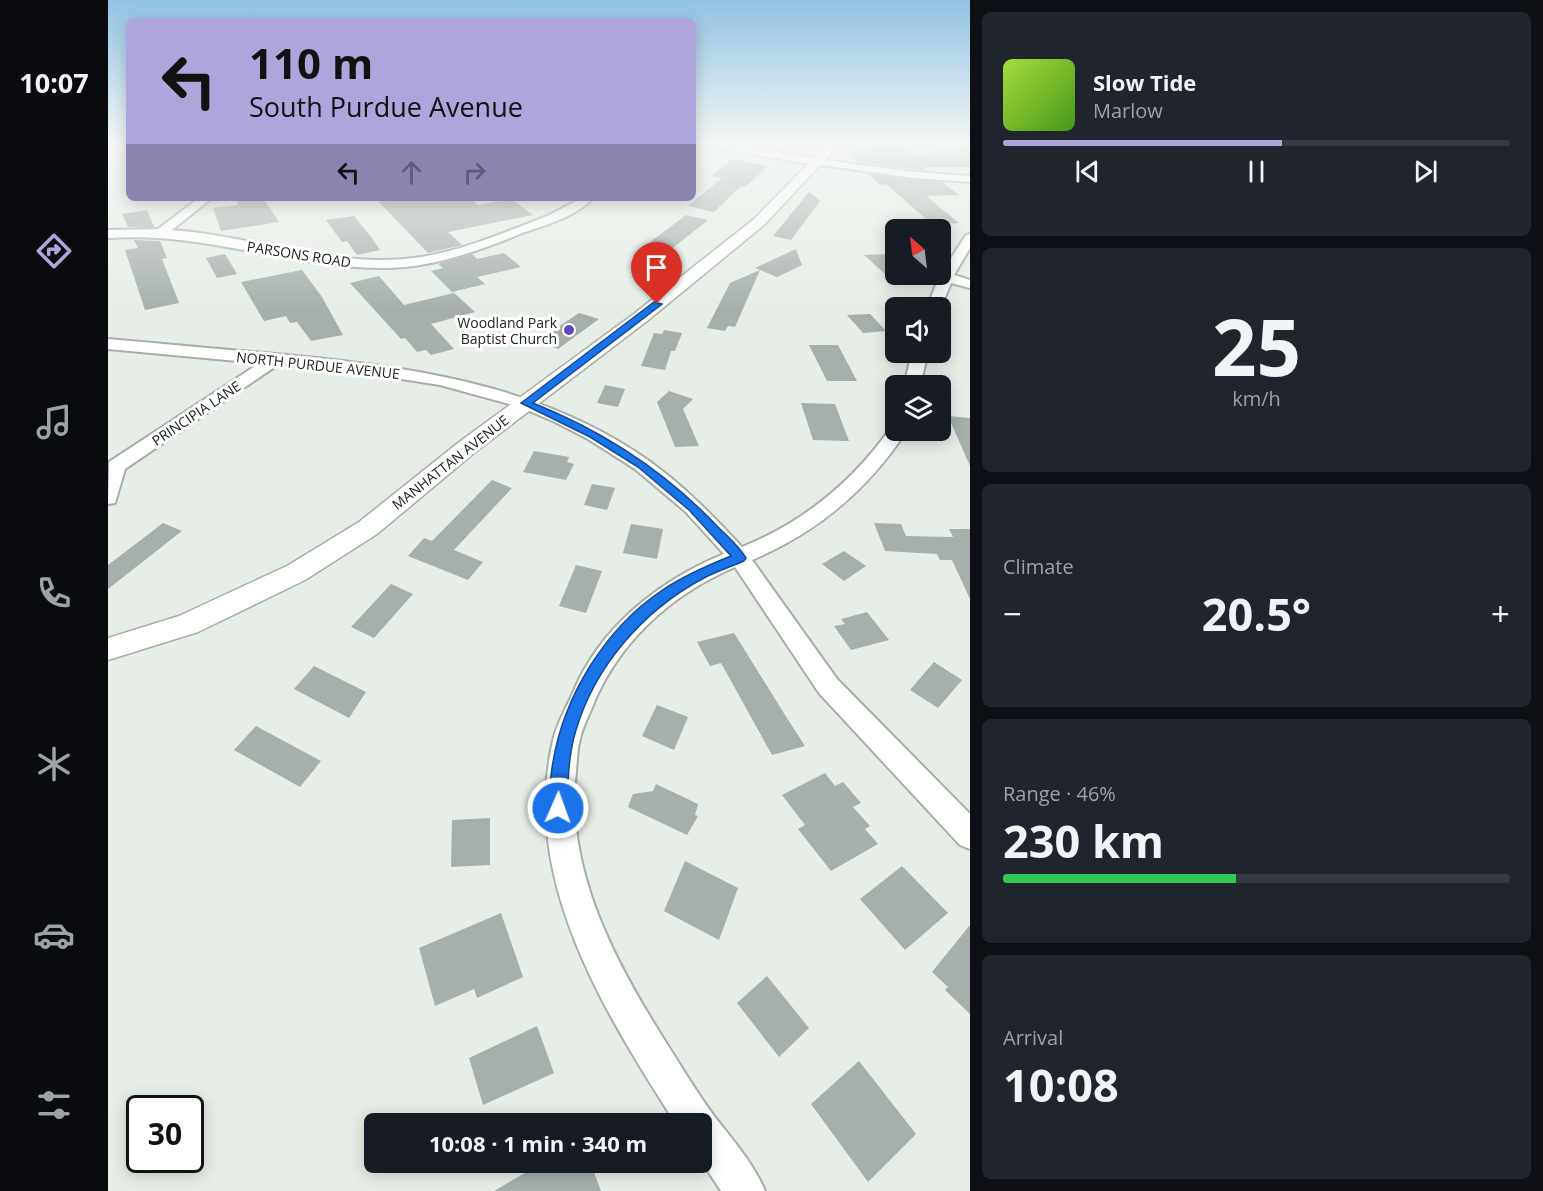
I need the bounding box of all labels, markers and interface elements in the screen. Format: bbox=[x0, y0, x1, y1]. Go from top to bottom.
text: 110 m bbox=[249, 34, 373, 91]
icon: left bbox=[150, 42, 228, 120]
text: 10:07 bbox=[19, 64, 89, 101]
text: Slow Tide bbox=[1093, 67, 1196, 97]
text: South Purdue Avenue bbox=[249, 88, 523, 125]
text: Marlow bbox=[1093, 97, 1163, 124]
icon: previous bbox=[1071, 155, 1104, 188]
icon: pause bbox=[1240, 155, 1273, 188]
icon: next bbox=[1409, 155, 1442, 188]
icon: left bbox=[332, 156, 365, 189]
icon: ahead bbox=[395, 156, 428, 189]
icon: right bbox=[458, 156, 491, 189]
north arrow bbox=[885, 219, 951, 285]
map controls bbox=[885, 219, 951, 441]
icon: directions bbox=[33, 230, 75, 272]
street label: PARSONS ROAD bbox=[246, 236, 352, 272]
pin bbox=[631, 242, 682, 304]
icon: arrive bbox=[640, 251, 673, 284]
text: 25 bbox=[1212, 293, 1301, 399]
button: sound bbox=[885, 297, 951, 363]
place label: Woodland Park Baptist Church bbox=[457, 313, 558, 348]
marker: Woodland Park Baptist Church bbox=[562, 323, 576, 337]
street label: NORTH PURDUE AVENUE bbox=[235, 347, 401, 383]
button: layers bbox=[885, 375, 951, 441]
street label: PRINCIPIA LANE bbox=[148, 376, 244, 450]
text: km/h bbox=[1232, 385, 1281, 412]
icon: music bbox=[33, 401, 75, 443]
street label: MANHATTAN AVENUE bbox=[388, 410, 512, 514]
text: Climate bbox=[1003, 553, 1074, 580]
icon: phone bbox=[33, 572, 75, 614]
text: 20.5° bbox=[1202, 583, 1311, 644]
text: − bbox=[1003, 591, 1022, 636]
text: + bbox=[1491, 591, 1510, 636]
icon: climate bbox=[33, 743, 75, 785]
position arrow bbox=[526, 776, 590, 840]
text: Range · 46% bbox=[1003, 780, 1116, 807]
text: 230 km bbox=[1003, 810, 1164, 871]
icon: car bbox=[33, 914, 75, 956]
text: Arrival bbox=[1003, 1024, 1063, 1051]
text: 10:08 bbox=[1003, 1054, 1119, 1115]
icon: filters bbox=[33, 1084, 75, 1126]
speed limit sign: 30 bbox=[126, 1095, 204, 1173]
text: 10:08 · 1 min · 340 m bbox=[429, 1128, 647, 1158]

